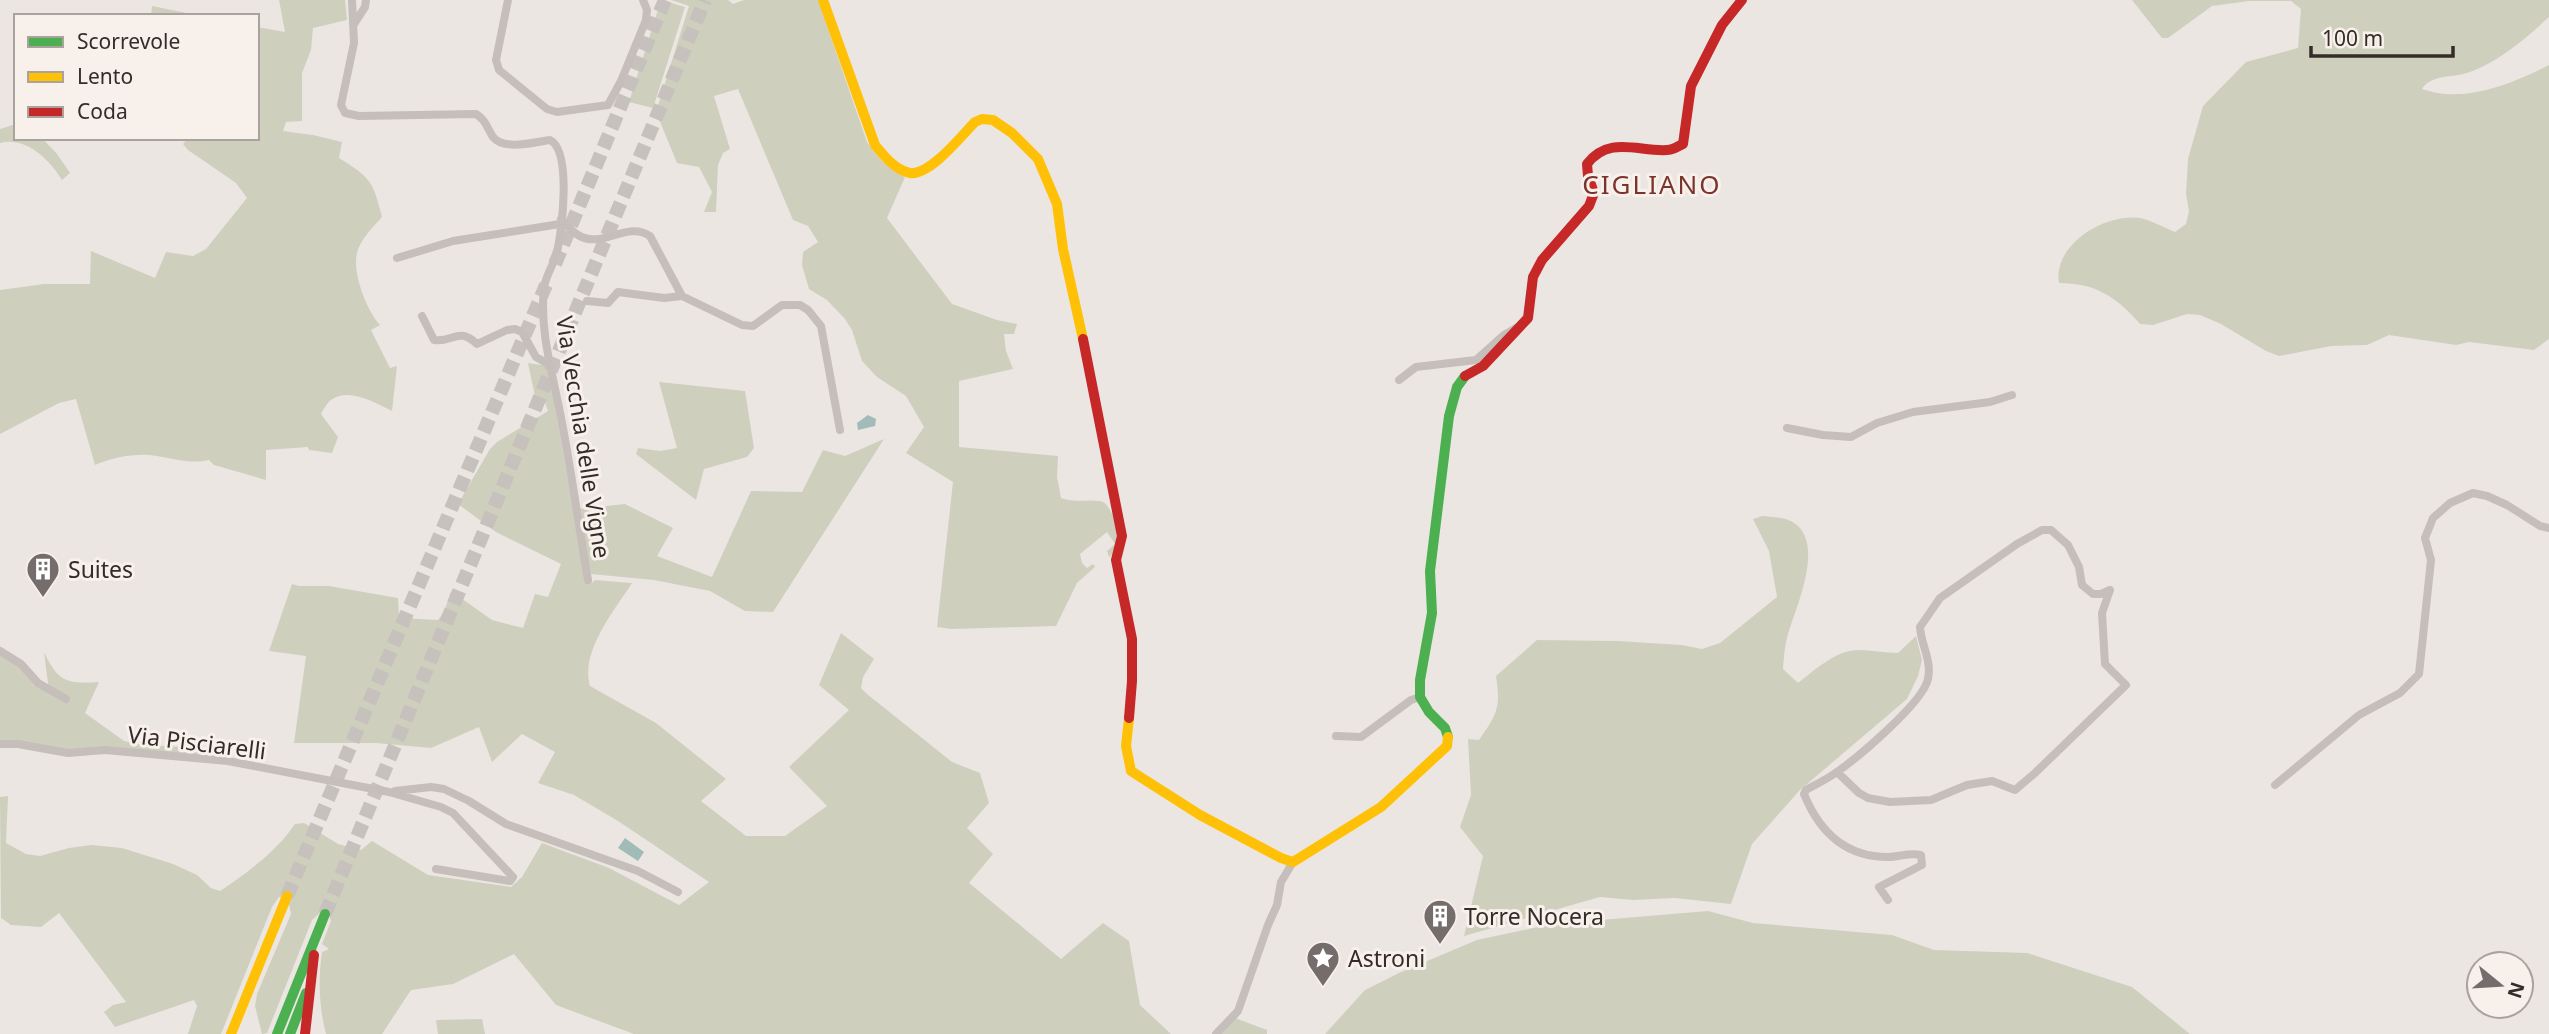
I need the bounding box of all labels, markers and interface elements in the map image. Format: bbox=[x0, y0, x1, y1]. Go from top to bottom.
legend bbox=[14, 14, 259, 140]
scale bar bbox=[2311, 14, 2453, 58]
text: 100 m bbox=[2322, 24, 2383, 52]
text: Scorrevole bbox=[77, 27, 180, 55]
text: Lento bbox=[77, 62, 133, 90]
text: Coda bbox=[77, 97, 128, 125]
district label: CIGLIANO bbox=[1582, 166, 1722, 202]
street label: Via Vecchia delle Vigne bbox=[549, 313, 619, 561]
building icon: Suites bbox=[24, 550, 62, 599]
place label: Suites bbox=[68, 553, 133, 585]
street label: Via Pisciarelli bbox=[126, 718, 268, 766]
building icon: Torre Nocera bbox=[1421, 897, 1459, 946]
place label: Torre Nocera bbox=[1464, 900, 1604, 932]
place icon: Astroni bbox=[1304, 939, 1342, 988]
place label: Astroni bbox=[1348, 942, 1425, 974]
north arrow bbox=[2465, 950, 2535, 1020]
text: N bbox=[2501, 979, 2531, 1002]

